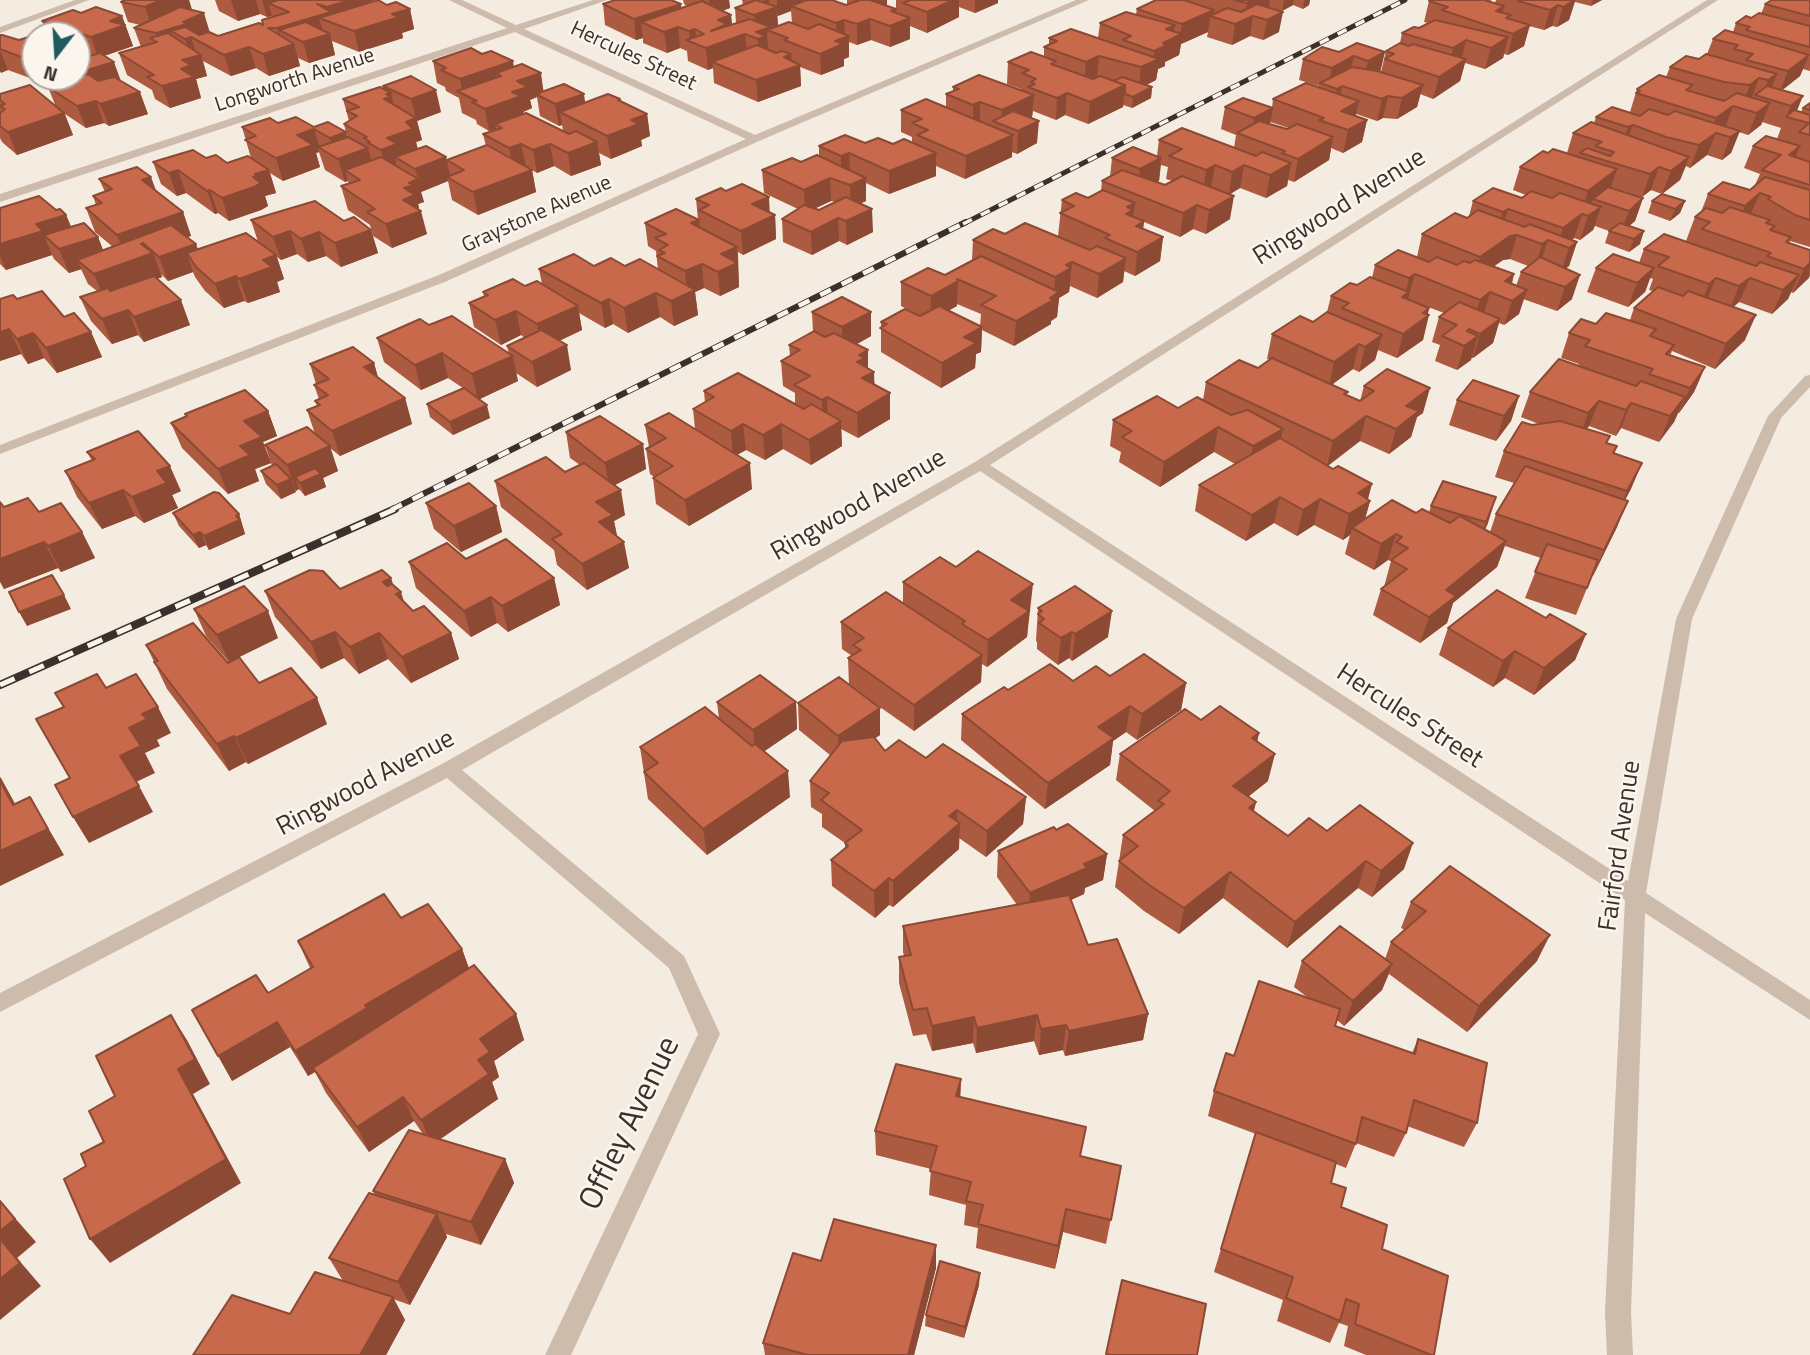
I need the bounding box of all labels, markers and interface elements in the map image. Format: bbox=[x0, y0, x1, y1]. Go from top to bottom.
street label: Hercules Street bbox=[566, 17, 700, 97]
north arrow bbox=[21, 21, 91, 91]
street label: Longworth Avenue bbox=[212, 43, 378, 119]
text: N bbox=[40, 59, 61, 90]
street label: Ringwood Avenue bbox=[1248, 143, 1432, 273]
street label: Graystone Avenue bbox=[458, 171, 616, 259]
street label: Ringwood Avenue bbox=[766, 443, 952, 569]
street label: Hercules Street bbox=[1330, 658, 1488, 776]
street label: Ringwood Avenue bbox=[272, 724, 460, 844]
street label: Fairford Avenue bbox=[1594, 759, 1648, 933]
street label: Offley Avenue bbox=[573, 1031, 689, 1217]

